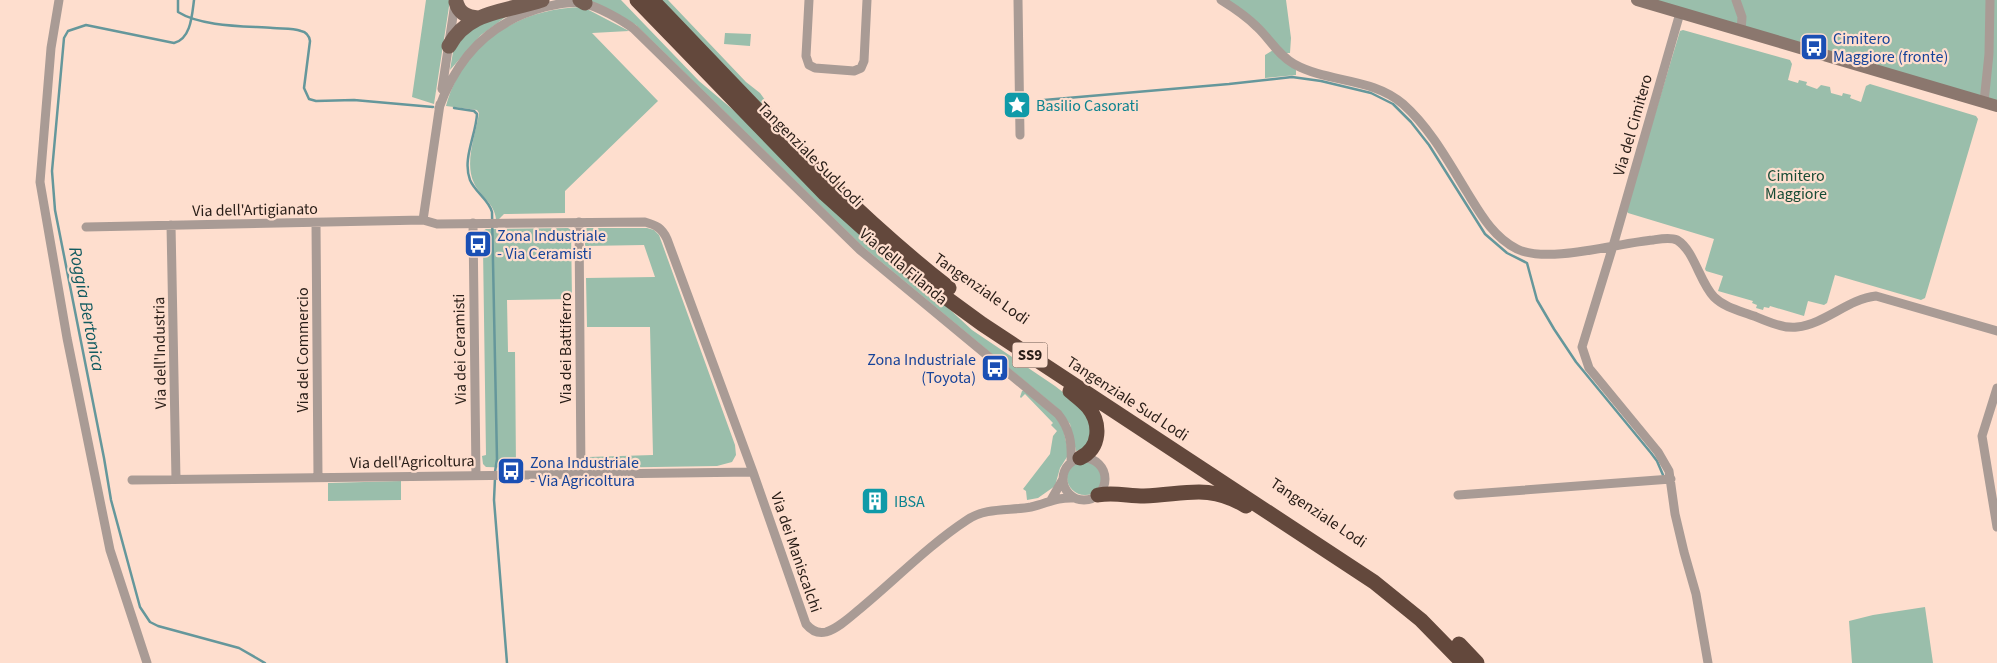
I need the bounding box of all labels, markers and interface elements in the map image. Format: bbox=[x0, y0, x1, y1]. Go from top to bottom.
place label: Cimitero Maggiore (fronte) bbox=[1833, 28, 1948, 68]
bus stop icon: Cimitero Maggiore (fronte) bbox=[1799, 32, 1829, 62]
street label: Via del Cimitero bbox=[1608, 72, 1658, 179]
place icon: Basilio Casorati bbox=[1002, 90, 1032, 120]
place label: Basilio Casorati bbox=[1036, 95, 1139, 117]
street label: Tangenziale Sud Lodi bbox=[753, 97, 868, 212]
park label: Cimitero Maggiore bbox=[1765, 165, 1827, 205]
street label: Via dell'Artigianato bbox=[192, 198, 318, 222]
street label: Via della Filanda bbox=[854, 223, 952, 310]
place label: Zona Industriale - Via Ceramisti bbox=[497, 225, 606, 265]
bus stop icon: Zona Industriale - Via Ceramisti bbox=[463, 229, 493, 259]
water label: Roggia Bertonica bbox=[62, 245, 111, 374]
street label: Tangenziale Lodi bbox=[929, 248, 1034, 330]
street label: Via del Commercio bbox=[292, 287, 314, 413]
street label: Via dei Battiferro bbox=[555, 292, 577, 404]
street label: Via dei Ceramisti bbox=[448, 293, 472, 404]
street label: Via dell'Industria bbox=[148, 297, 172, 409]
road number: SS9 bbox=[1012, 342, 1048, 368]
place label: Zona Industriale (Toyota) bbox=[867, 349, 976, 389]
street label: Tangenziale Sud Lodi bbox=[1062, 351, 1193, 447]
bus stop icon: Zona Industriale (Toyota) bbox=[980, 353, 1010, 383]
street label: Via dell'Agricoltura bbox=[349, 450, 475, 474]
place label: Zona Industriale - Via Agricoltura bbox=[530, 452, 639, 492]
bus stop icon: Zona Industriale - Via Agricoltura bbox=[496, 456, 526, 486]
street label: Tangenziale Lodi bbox=[1266, 472, 1371, 553]
building icon: IBSA bbox=[860, 486, 890, 516]
street label: Via dei Maniscalchi bbox=[765, 489, 827, 615]
place label: IBSA bbox=[894, 491, 925, 513]

